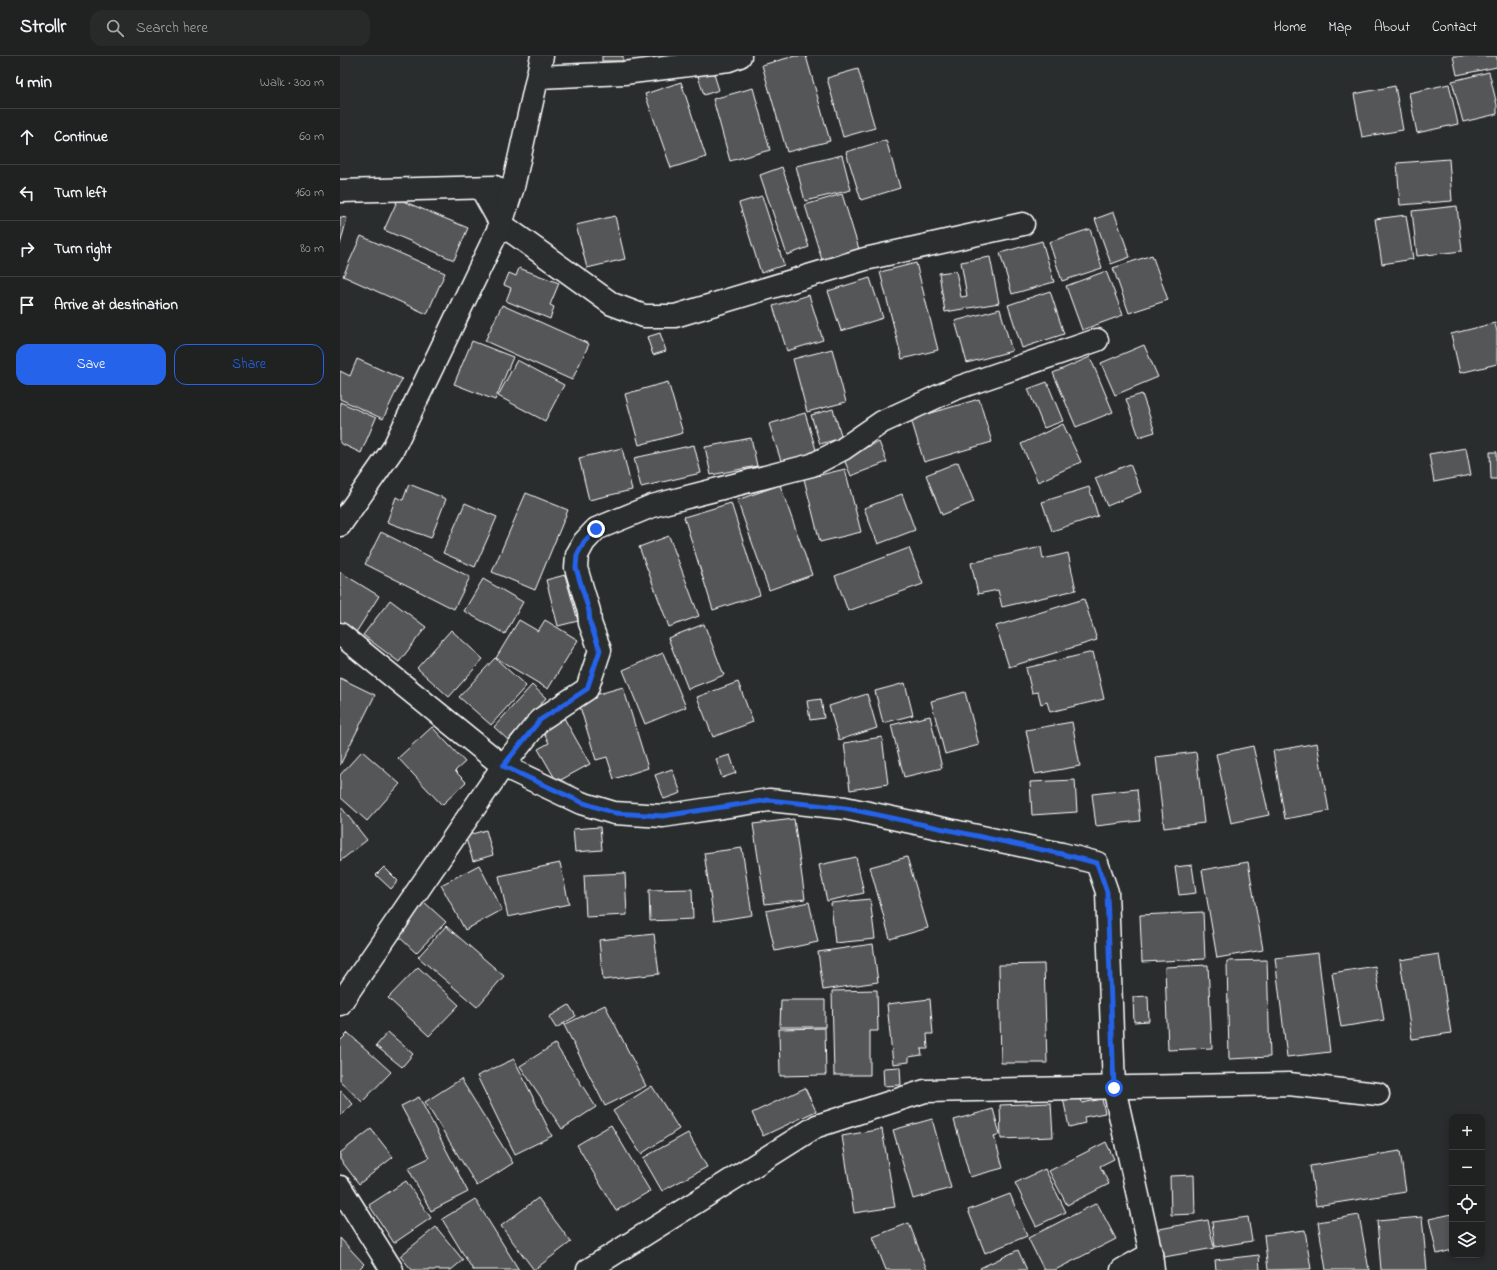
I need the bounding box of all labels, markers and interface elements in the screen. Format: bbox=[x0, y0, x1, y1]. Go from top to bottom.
search box bbox=[90, 10, 370, 46]
text: Strollr bbox=[20, 14, 66, 41]
icon: search bbox=[104, 17, 126, 39]
text: Search here bbox=[136, 17, 208, 39]
text: Home bbox=[1274, 17, 1306, 38]
text: Map bbox=[1328, 17, 1352, 38]
text: About bbox=[1374, 17, 1410, 38]
text: Contact bbox=[1432, 17, 1477, 38]
text: 4 min bbox=[16, 70, 52, 95]
text: Walk · 300 m bbox=[260, 73, 324, 92]
icon: ahead bbox=[16, 126, 38, 148]
text: Continue bbox=[54, 126, 108, 148]
text: 60 m bbox=[299, 127, 324, 146]
icon: left bbox=[16, 182, 38, 204]
text: Turn left bbox=[54, 182, 107, 204]
text: 160 m bbox=[295, 183, 324, 202]
icon: right bbox=[16, 238, 38, 260]
text: Turn right bbox=[54, 238, 112, 260]
text: 80 m bbox=[300, 239, 324, 258]
icon: arrive bbox=[16, 294, 38, 316]
text: Arrive at destination bbox=[54, 294, 178, 316]
button: Save bbox=[16, 344, 166, 385]
button: Share bbox=[174, 344, 324, 385]
route end bbox=[587, 520, 605, 538]
route start bbox=[1105, 1079, 1123, 1097]
map controls bbox=[1449, 1114, 1485, 1258]
button: + bbox=[1449, 1114, 1485, 1150]
button: − bbox=[1449, 1150, 1485, 1186]
button: locate bbox=[1449, 1186, 1485, 1222]
button: layers bbox=[1449, 1222, 1485, 1258]

